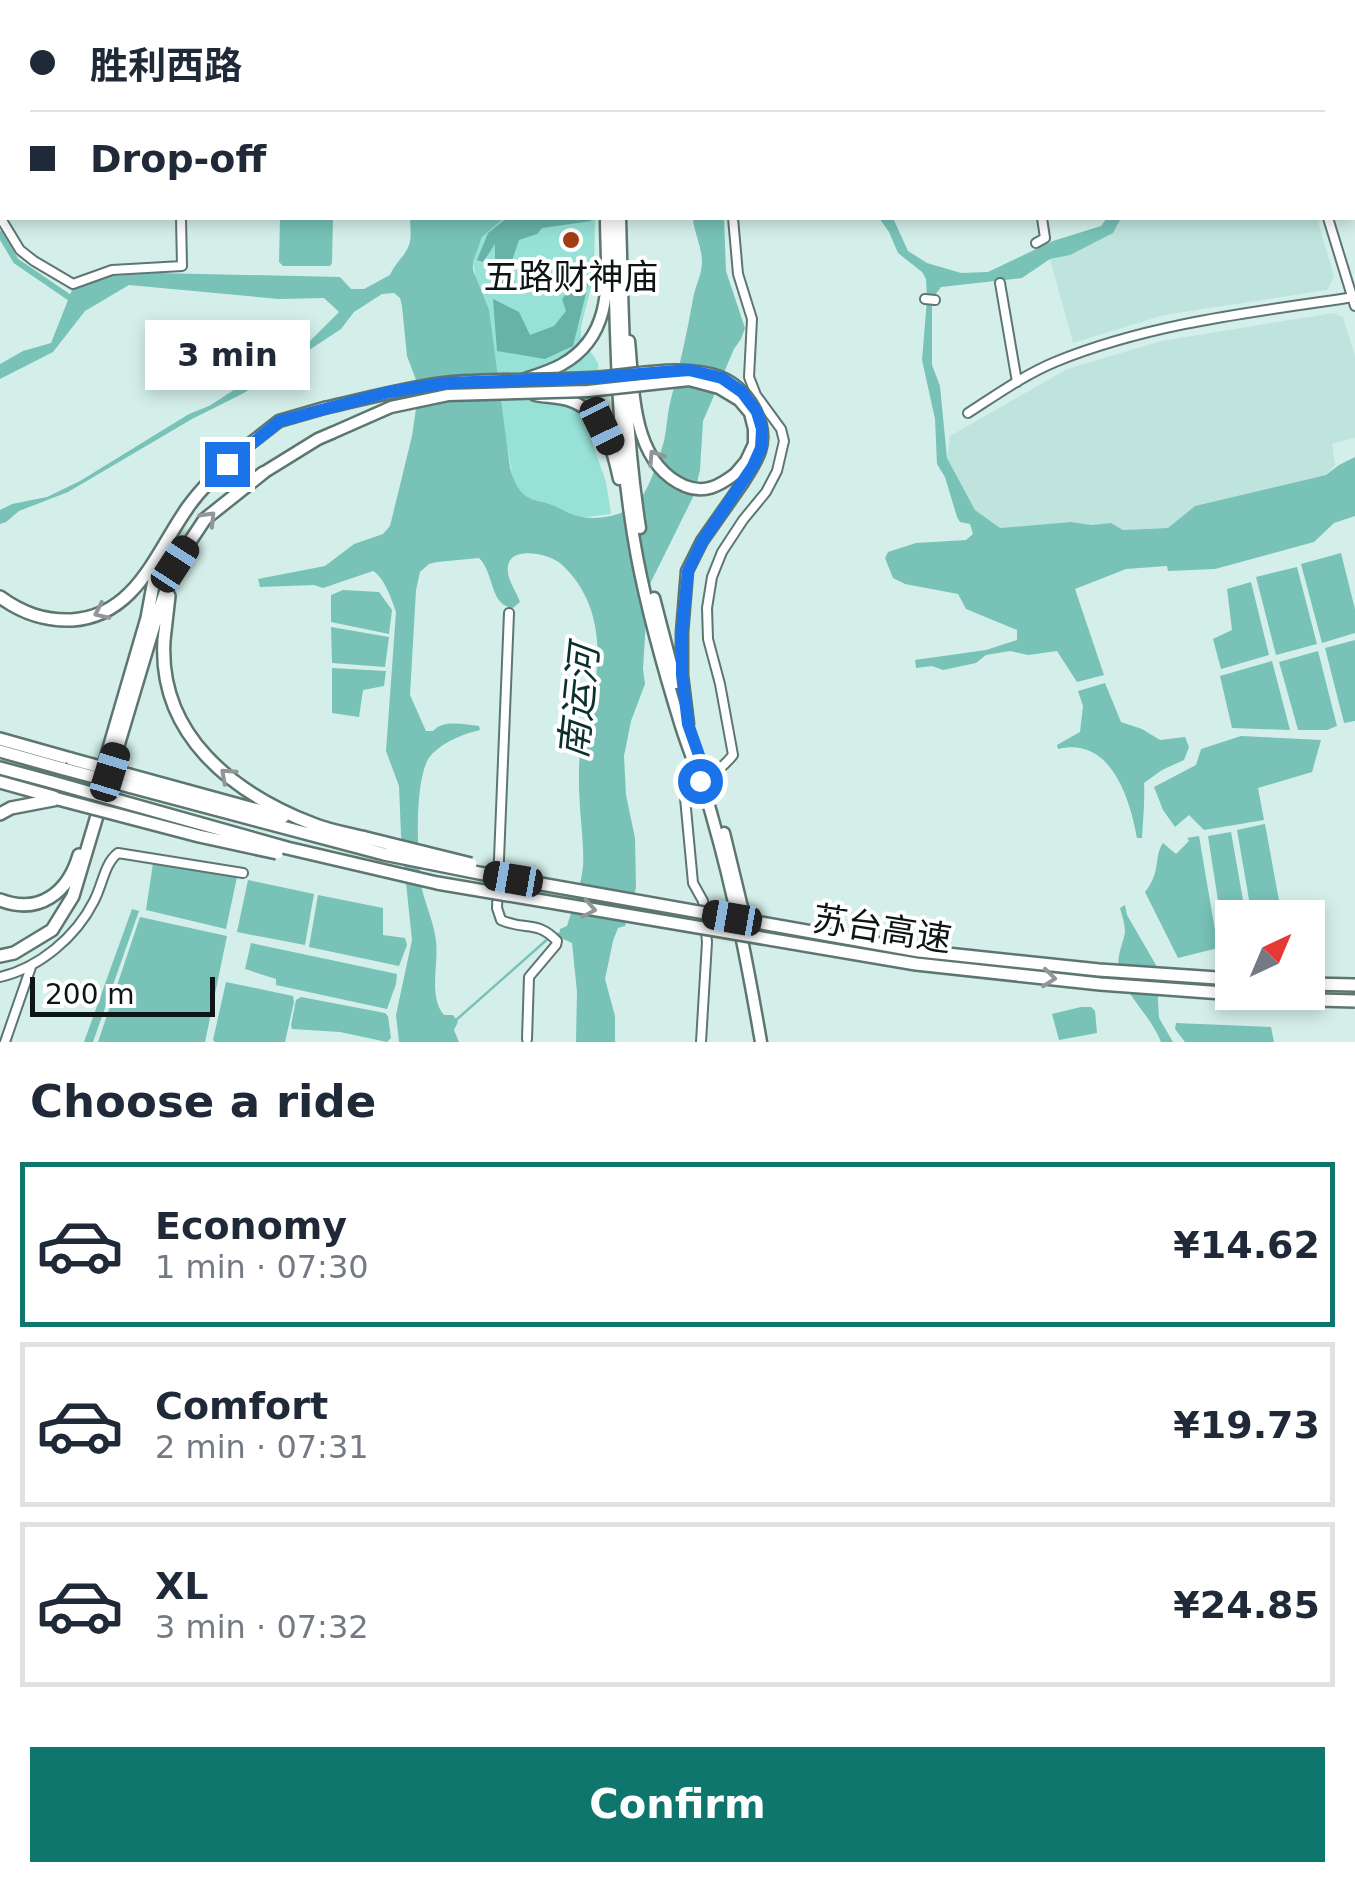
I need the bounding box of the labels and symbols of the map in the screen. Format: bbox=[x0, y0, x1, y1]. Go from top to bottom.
marker: 五路财神庙 bbox=[560, 229, 582, 251]
place label: 五路财神庙 bbox=[483, 257, 659, 297]
callout: 3 min bbox=[144, 319, 310, 389]
car bbox=[575, 392, 629, 460]
route end bbox=[205, 442, 250, 487]
one-way arrow bbox=[648, 450, 667, 468]
one-way arrow bbox=[197, 512, 215, 530]
car bbox=[146, 531, 204, 597]
one-way arrow bbox=[94, 600, 112, 620]
water label: 南运河 bbox=[551, 636, 608, 761]
car bbox=[87, 739, 133, 805]
route start bbox=[678, 759, 723, 804]
one-way arrow bbox=[220, 769, 239, 787]
car bbox=[481, 859, 545, 899]
one-way arrow bbox=[581, 898, 597, 919]
car bbox=[700, 898, 764, 938]
street label: 苏台高速 bbox=[810, 898, 954, 960]
north arrow bbox=[1215, 900, 1325, 1010]
one-way arrow bbox=[1041, 967, 1057, 988]
scale bar bbox=[30, 972, 215, 1016]

